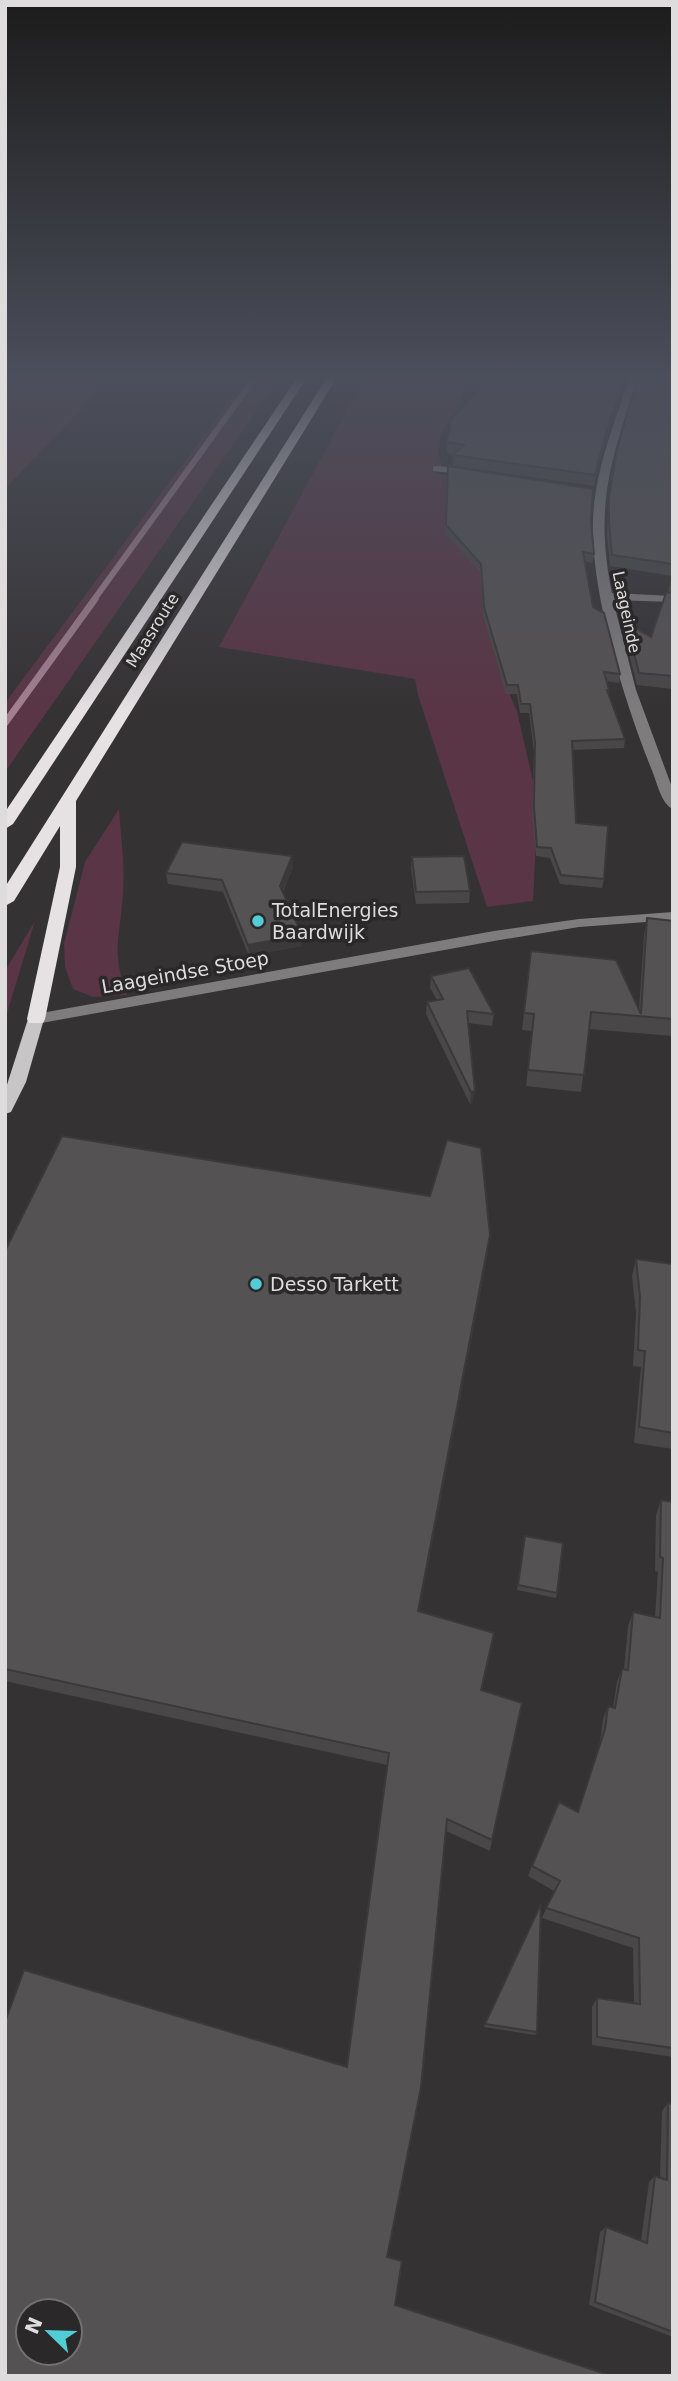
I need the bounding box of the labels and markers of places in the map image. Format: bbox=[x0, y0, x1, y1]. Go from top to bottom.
place label: TotalEnergies Baardwijk bbox=[271, 899, 399, 943]
marker: TotalEnergies Baardwijk bbox=[250, 913, 266, 929]
place label: Desso Tarkett bbox=[270, 1273, 399, 1295]
marker: Desso Tarkett bbox=[248, 1276, 264, 1292]

